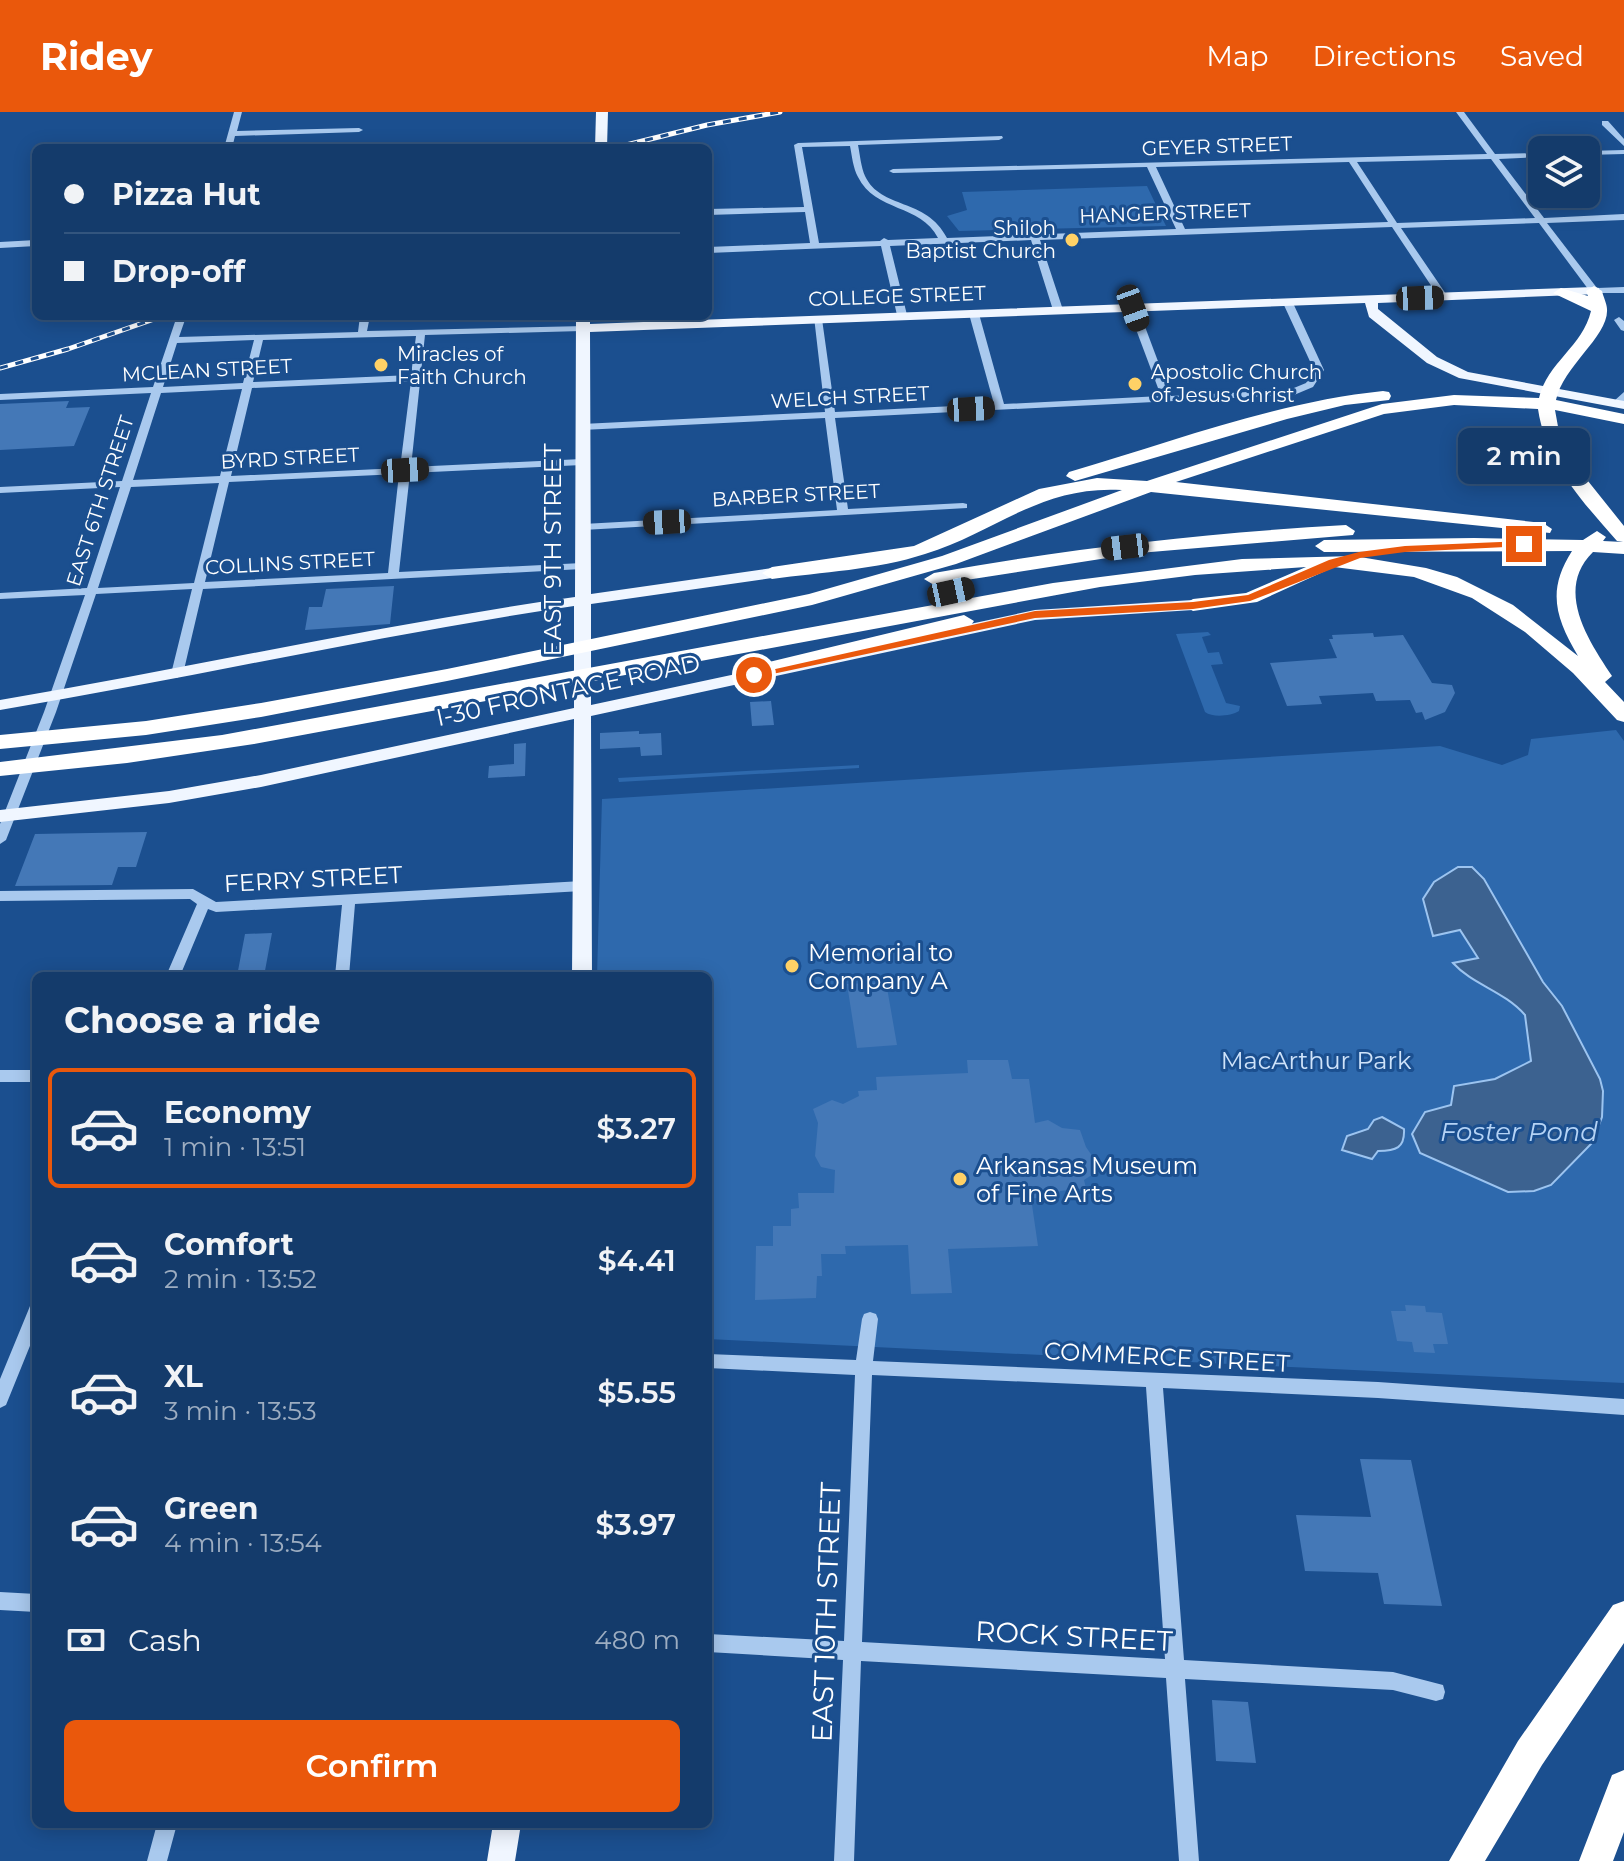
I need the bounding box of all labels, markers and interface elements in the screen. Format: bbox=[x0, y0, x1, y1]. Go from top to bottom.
text: Ridey bbox=[40, 33, 152, 80]
text: Map bbox=[1206, 39, 1268, 73]
text: Directions bbox=[1312, 39, 1456, 73]
text: Saved bbox=[1500, 39, 1584, 73]
street label: GEYER STREET bbox=[1141, 131, 1293, 161]
map controls bbox=[1528, 136, 1600, 208]
button: layers bbox=[1528, 136, 1600, 208]
text: Pizza Hut bbox=[112, 176, 260, 213]
street label: HANGER STREET bbox=[1079, 198, 1252, 228]
place label: Shiloh Baptist Church bbox=[905, 216, 1056, 263]
marker: Shiloh Baptist Church bbox=[1063, 231, 1081, 249]
text: Drop-off bbox=[112, 253, 245, 290]
street label: COLLEGE STREET bbox=[808, 281, 987, 311]
car bbox=[1114, 281, 1152, 335]
car bbox=[1396, 285, 1444, 311]
place label: Miracles of Faith Church bbox=[397, 342, 527, 389]
street label: MCLEAN STREET bbox=[121, 354, 293, 386]
marker: Miracles of Faith Church bbox=[372, 356, 390, 374]
place label: Apostolic Church of Jesus Christ bbox=[1151, 360, 1322, 407]
marker: Apostolic Church of Jesus Christ bbox=[1126, 375, 1144, 393]
street label: WELCH STREET bbox=[770, 381, 930, 413]
car bbox=[946, 396, 996, 422]
street label: EAST 6TH STREET bbox=[61, 412, 139, 589]
callout: 2 min bbox=[1458, 428, 1590, 484]
text: 2 min bbox=[1486, 440, 1562, 472]
street label: BYRD STREET bbox=[220, 442, 361, 474]
street label: EAST 9TH STREET bbox=[538, 443, 567, 657]
car bbox=[380, 457, 430, 483]
street label: BARBER STREET bbox=[711, 479, 881, 511]
car bbox=[642, 509, 692, 535]
route end bbox=[1506, 526, 1542, 562]
car bbox=[1100, 532, 1150, 562]
street label: COLLINS STREET bbox=[205, 547, 376, 579]
car bbox=[925, 575, 977, 609]
street label: I-30 FRONTAGE ROAD bbox=[433, 648, 703, 732]
route start bbox=[736, 657, 772, 693]
street label: FERRY STREET bbox=[223, 860, 403, 898]
place label: Memorial to Company A bbox=[808, 938, 953, 995]
marker: Memorial to Company A bbox=[783, 957, 801, 975]
text: Choose a ride bbox=[64, 998, 321, 1042]
park label: MacArthur Park bbox=[1221, 1046, 1412, 1075]
icon: car bbox=[68, 1092, 140, 1164]
text: Economy bbox=[164, 1094, 311, 1131]
text: $3.27 bbox=[597, 1110, 676, 1147]
water label: Foster Pond bbox=[1440, 1116, 1598, 1148]
text: 1 min · 13:51 bbox=[164, 1131, 306, 1163]
place label: Arkansas Museum of Fine Arts bbox=[976, 1151, 1198, 1208]
marker: Arkansas Museum of Fine Arts bbox=[951, 1170, 969, 1188]
icon: car bbox=[68, 1224, 140, 1296]
text: Comfort bbox=[164, 1226, 294, 1263]
text: $4.41 bbox=[598, 1242, 676, 1279]
text: 2 min · 13:52 bbox=[164, 1263, 317, 1295]
street label: COMMERCE STREET bbox=[1043, 1336, 1291, 1378]
icon: car bbox=[68, 1356, 140, 1428]
text: XL bbox=[164, 1358, 203, 1395]
text: $5.55 bbox=[597, 1374, 676, 1411]
text: 3 min · 13:53 bbox=[164, 1395, 317, 1427]
street label: EAST 10TH STREET bbox=[804, 1481, 848, 1743]
icon: car bbox=[68, 1488, 140, 1560]
text: Green bbox=[164, 1490, 258, 1527]
text: $3.97 bbox=[596, 1506, 676, 1543]
text: 4 min · 13:54 bbox=[164, 1527, 322, 1559]
street label: ROCK STREET bbox=[974, 1614, 1174, 1658]
icon: cash bbox=[64, 1618, 108, 1662]
text: Cash bbox=[128, 1622, 202, 1659]
text: 480 m bbox=[594, 1624, 680, 1656]
button: Confirm bbox=[64, 1720, 680, 1812]

